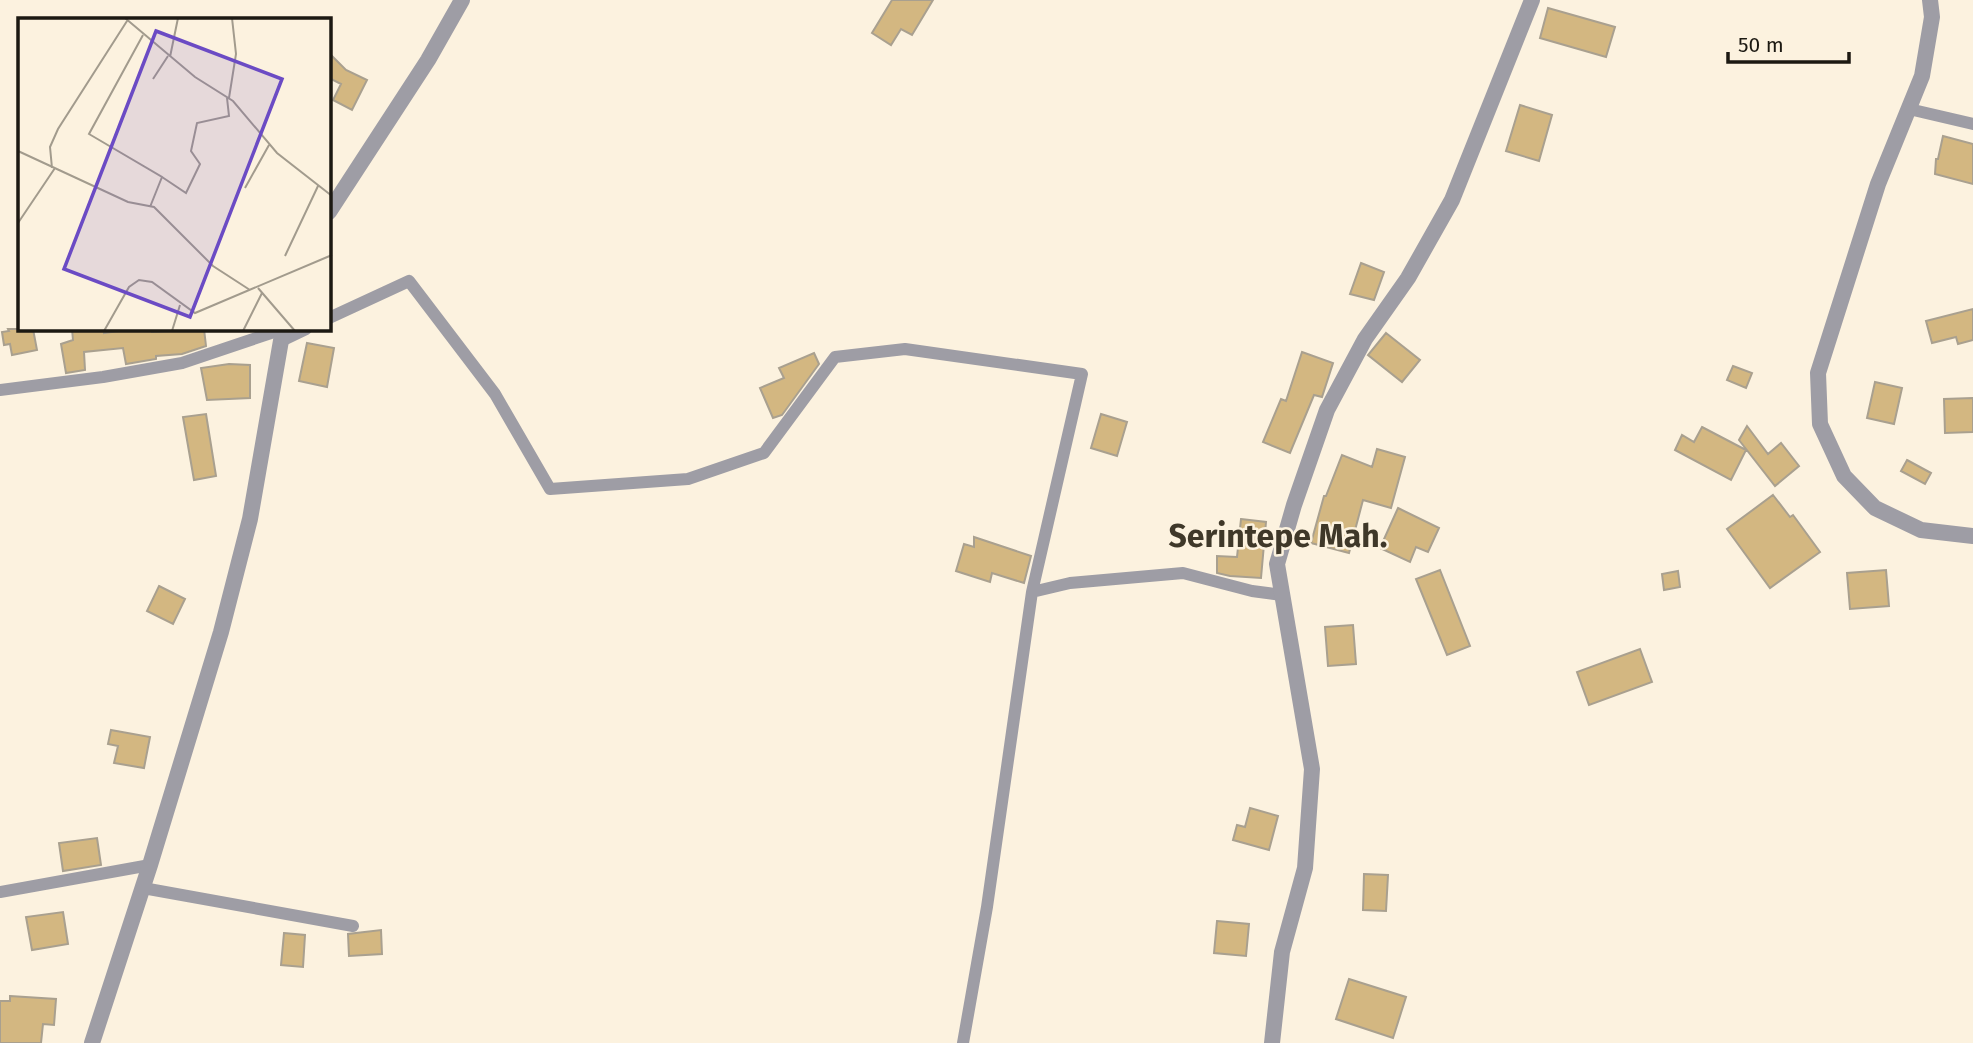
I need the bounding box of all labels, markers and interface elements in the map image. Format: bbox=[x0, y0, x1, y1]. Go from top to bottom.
inset map bbox=[18, 18, 331, 331]
scale bar bbox=[1728, 21, 1849, 65]
text: 50 m bbox=[1738, 32, 1784, 58]
district label: Serintepe Mah. bbox=[1169, 517, 1387, 555]

